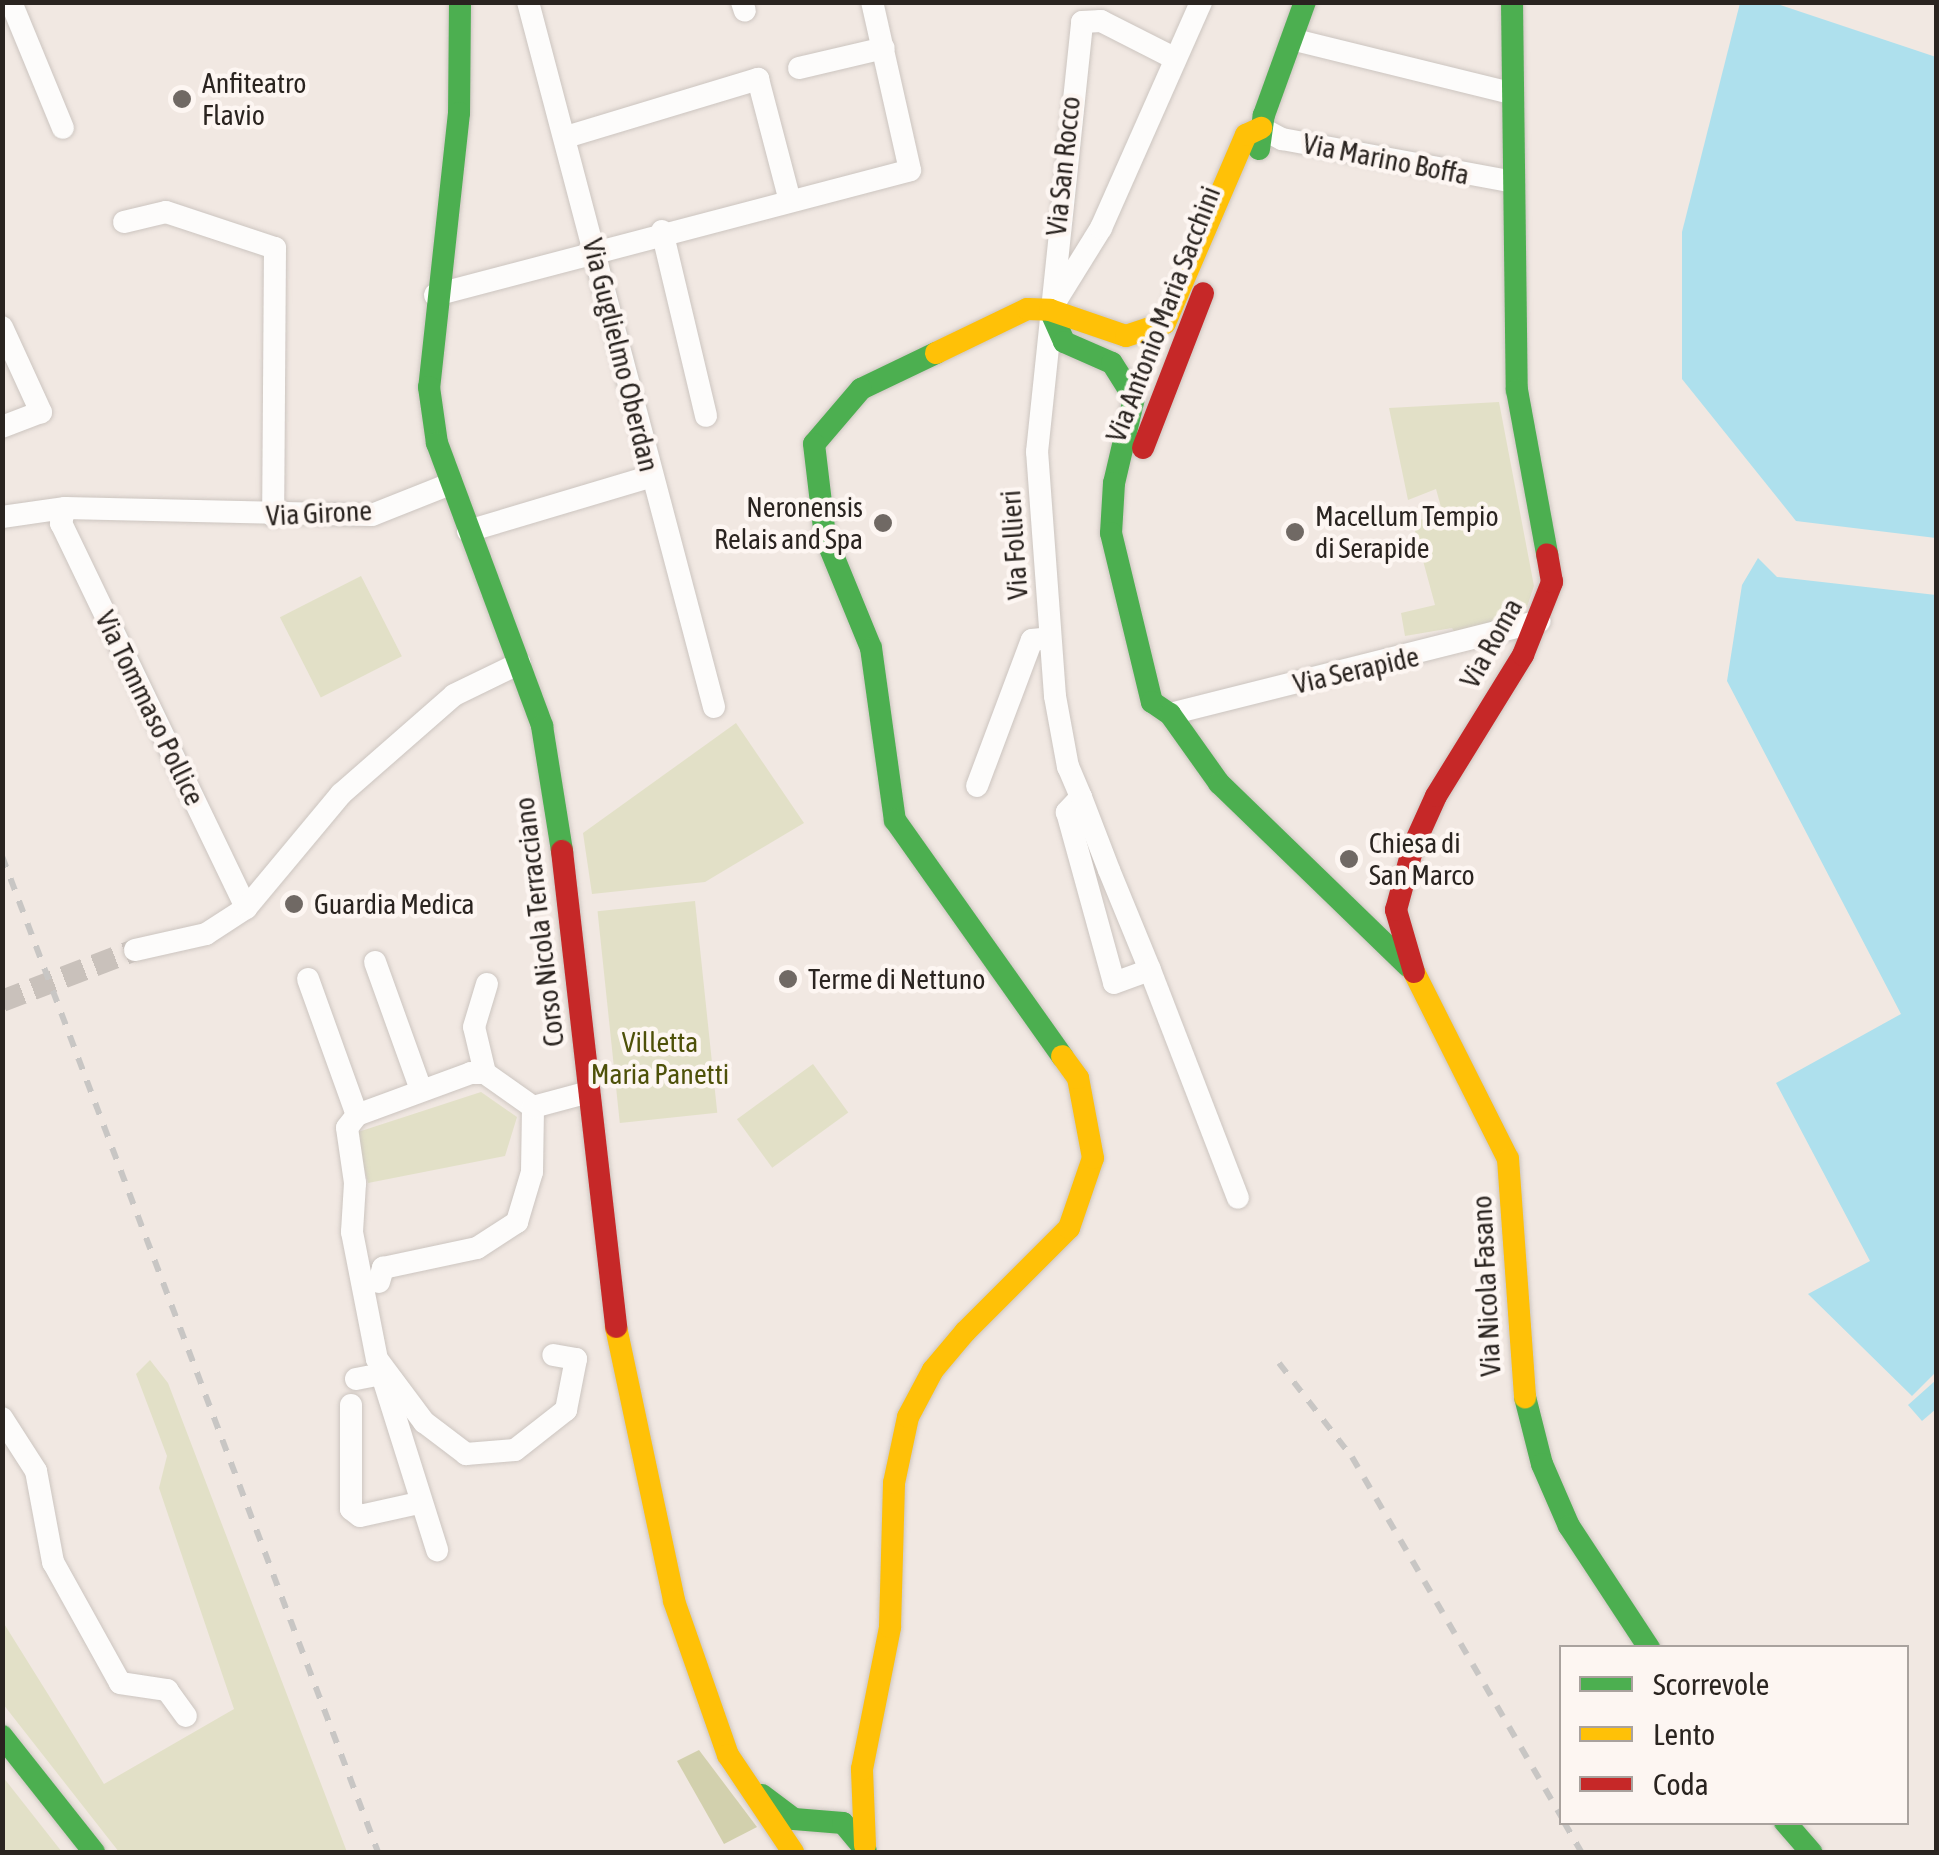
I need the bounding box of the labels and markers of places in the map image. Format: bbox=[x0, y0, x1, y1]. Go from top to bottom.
place label: Anfiteatro Flavio bbox=[202, 66, 306, 132]
marker: Anfiteatro Flavio bbox=[171, 88, 193, 110]
place label: Neronensis Relais and Spa bbox=[714, 490, 863, 556]
place label: Macellum Tempio di Serapide bbox=[1315, 499, 1499, 565]
marker: Neronensis Relais and Spa bbox=[872, 512, 894, 534]
marker: Macellum Tempio di Serapide bbox=[1284, 521, 1306, 543]
place label: Chiesa di San Marco bbox=[1369, 826, 1475, 892]
marker: Chiesa di San Marco bbox=[1338, 848, 1360, 870]
place label: Guardia Medica bbox=[314, 887, 475, 921]
marker: Guardia Medica bbox=[283, 893, 305, 915]
place label: Terme di Nettuno bbox=[808, 962, 985, 996]
marker: Terme di Nettuno bbox=[777, 968, 799, 990]

